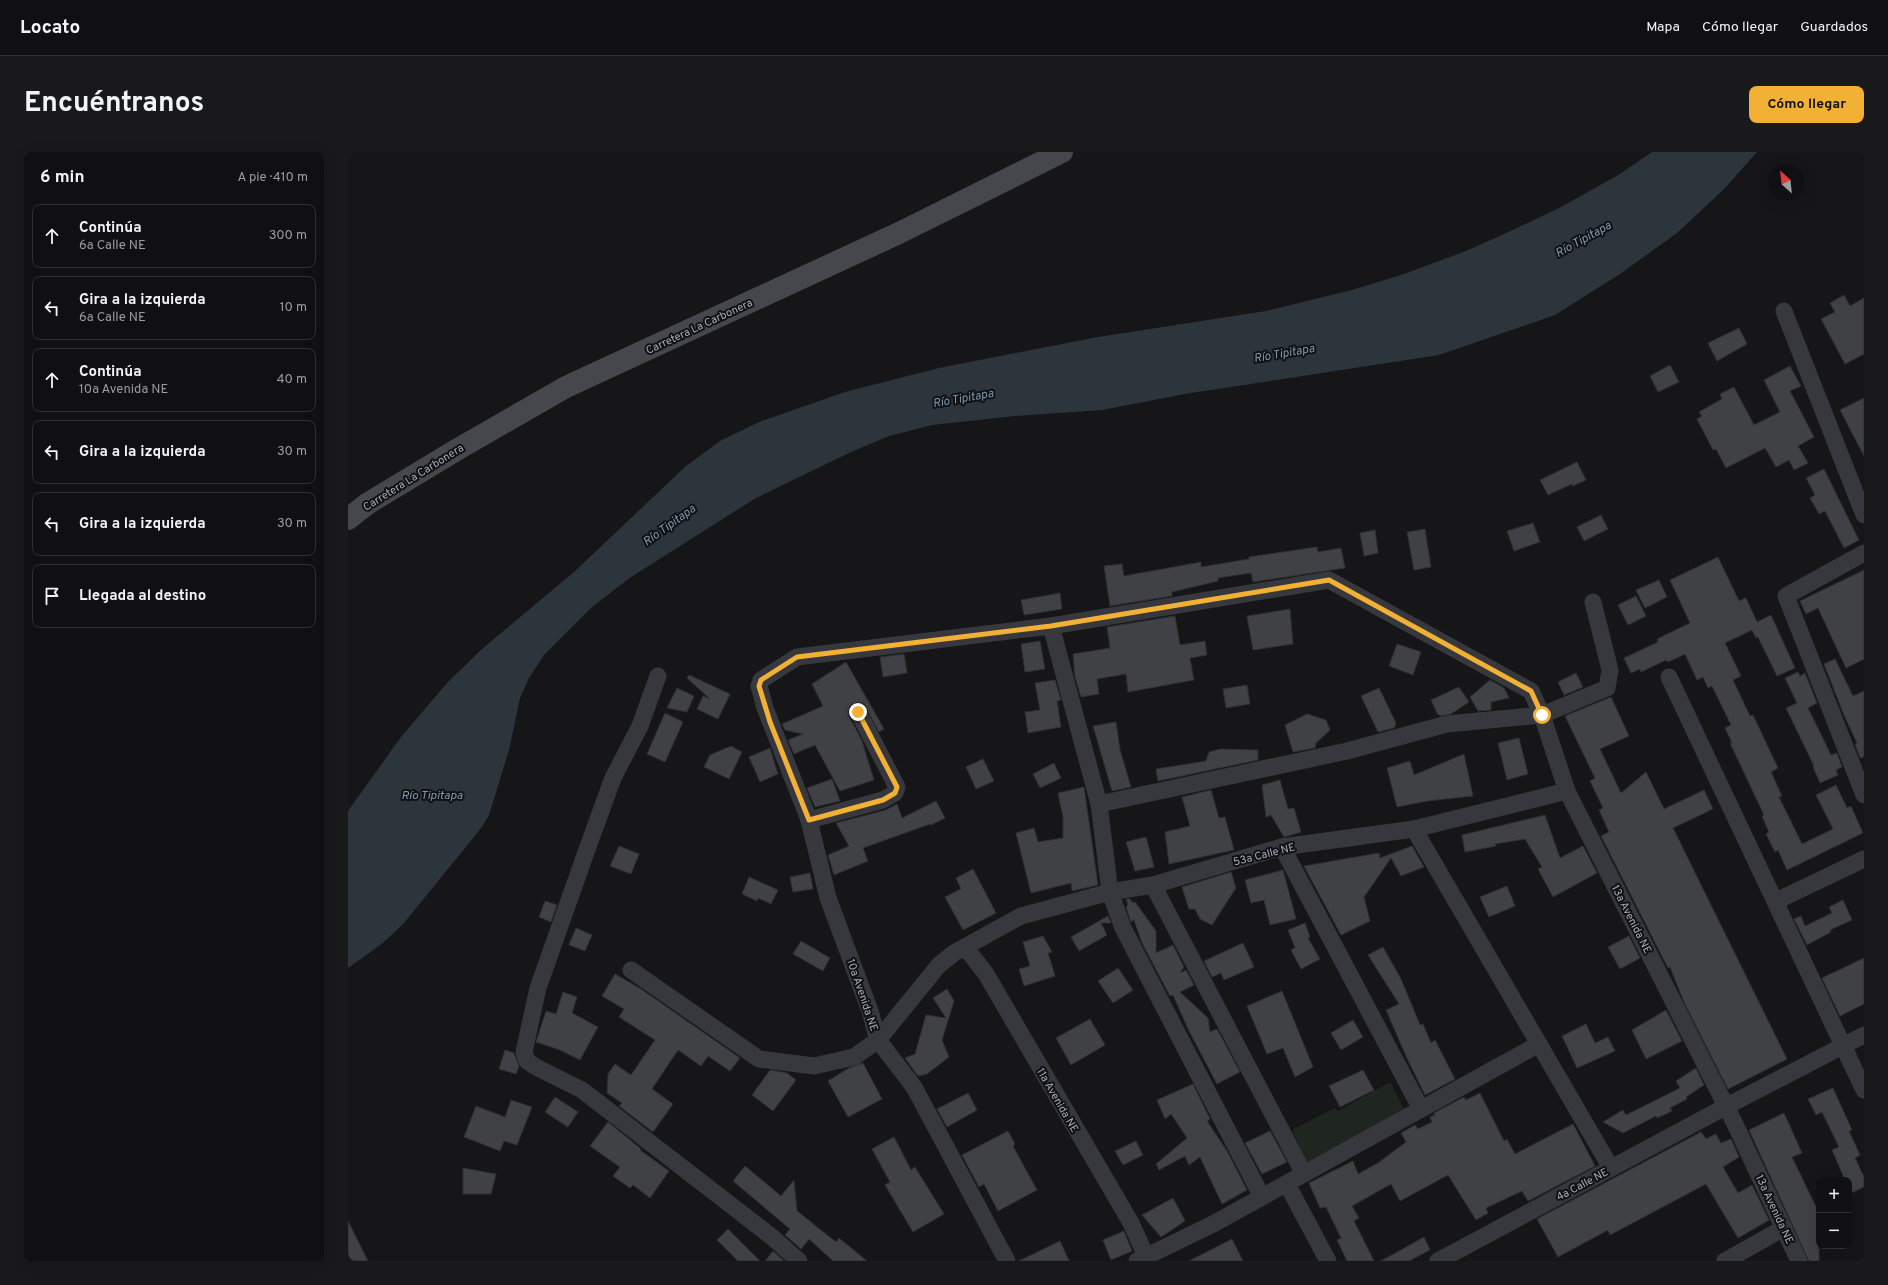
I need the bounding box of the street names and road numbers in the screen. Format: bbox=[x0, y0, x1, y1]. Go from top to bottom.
street label: Carretera La Carbonera bbox=[644, 296, 755, 358]
street label: Carretera La Carbonera bbox=[361, 441, 467, 515]
street label: 53a Calle NE bbox=[1232, 841, 1297, 869]
street label: 13a Avenida NE bbox=[1608, 883, 1654, 956]
street label: 10a Avenida NE bbox=[843, 957, 881, 1033]
street label: 11a Avenida NE bbox=[1033, 1066, 1081, 1135]
street label: 4a Calle NE bbox=[1554, 1165, 1611, 1204]
street label: 13a Avenida NE bbox=[1752, 1172, 1796, 1246]

